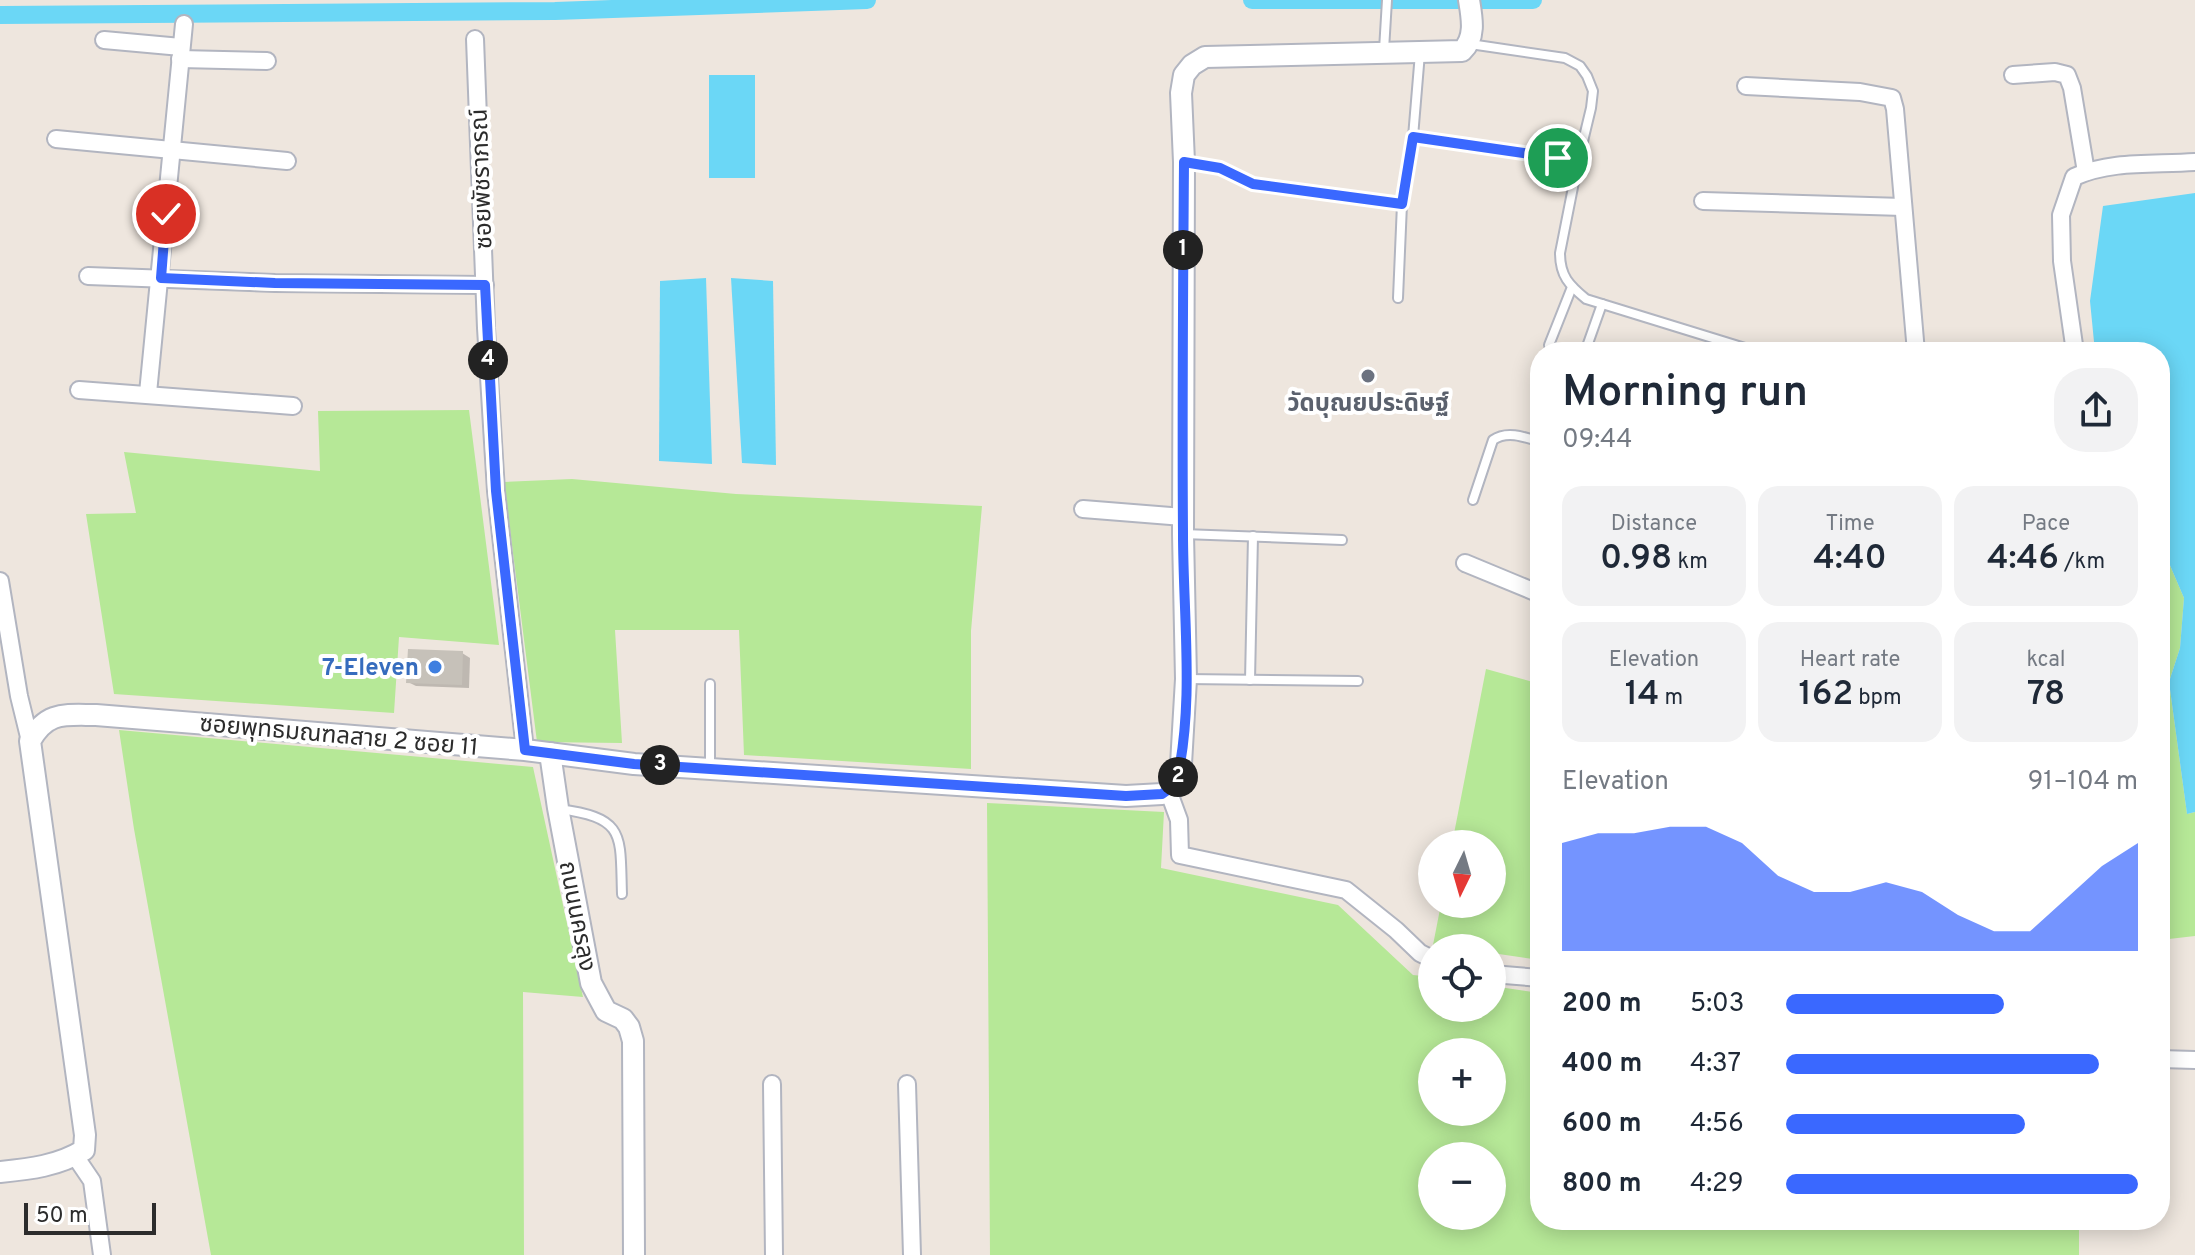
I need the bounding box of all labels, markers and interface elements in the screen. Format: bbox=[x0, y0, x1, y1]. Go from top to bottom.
street label: ซอยพัชราภรณ์ bbox=[466, 108, 500, 250]
pin bbox=[1524, 124, 1592, 192]
icon: arrive bbox=[1536, 136, 1580, 180]
pin bbox=[132, 180, 200, 248]
icon: check bbox=[144, 192, 188, 236]
pin: 1 bbox=[1163, 230, 1203, 270]
text: 1 bbox=[1179, 236, 1187, 263]
pin: 4 bbox=[468, 340, 508, 380]
text: 4 bbox=[481, 346, 495, 373]
text: Morning run bbox=[1562, 366, 1808, 422]
marker: วัดบุณยประดิษฐ์ bbox=[1359, 367, 1377, 385]
button: share bbox=[2054, 368, 2138, 452]
place label: วัดบุณยประดิษฐ์ bbox=[1287, 390, 1449, 420]
text: 09:44 bbox=[1562, 424, 1632, 457]
text: Distance bbox=[1611, 511, 1697, 538]
text: Time bbox=[1825, 511, 1875, 538]
text: Pace bbox=[2022, 511, 2070, 538]
text: 0.98 bbox=[1600, 538, 1672, 581]
text: 4:40 bbox=[1813, 538, 1887, 581]
text: 4:46 bbox=[1987, 538, 2059, 581]
text: km bbox=[1672, 549, 1708, 576]
text: /km bbox=[2059, 549, 2105, 576]
text: Elevation bbox=[1609, 647, 1699, 674]
text: Heart rate bbox=[1800, 647, 1900, 674]
text: kcal bbox=[2026, 647, 2066, 674]
place label: 7-Eleven bbox=[322, 654, 419, 684]
marker: 7-Eleven bbox=[426, 658, 444, 676]
text: 14 bbox=[1625, 674, 1659, 717]
text: 162 bbox=[1798, 674, 1853, 717]
text: 78 bbox=[2027, 674, 2065, 717]
text: m bbox=[1659, 685, 1683, 712]
text: bpm bbox=[1853, 685, 1902, 712]
street label: ซอยพุทธมณฑลสาย 2 ซอย 11 bbox=[198, 710, 479, 764]
pin: 3 bbox=[640, 745, 680, 785]
text: 3 bbox=[653, 751, 667, 778]
pin: 2 bbox=[1158, 757, 1198, 797]
text: 2 bbox=[1171, 763, 1185, 790]
text: Elevation bbox=[1562, 766, 1669, 799]
text: 91–104 m bbox=[2028, 766, 2138, 799]
north arrow bbox=[1418, 830, 1506, 918]
map controls bbox=[1418, 830, 1506, 1230]
street label: ถนนนครลุง bbox=[551, 859, 601, 974]
button: locate bbox=[1418, 934, 1506, 1022]
text: 200 m bbox=[1562, 988, 1641, 1021]
text: 5:03 bbox=[1690, 988, 1744, 1021]
button: + bbox=[1418, 1038, 1506, 1126]
text: 400 m bbox=[1562, 1048, 1642, 1081]
text: 4:37 bbox=[1690, 1048, 1741, 1081]
text: 600 m bbox=[1562, 1108, 1642, 1141]
text: 4:56 bbox=[1690, 1108, 1744, 1141]
button: − bbox=[1418, 1142, 1506, 1230]
text: 800 m bbox=[1562, 1168, 1642, 1201]
text: 4:29 bbox=[1690, 1168, 1743, 1201]
scale bar bbox=[24, 1199, 156, 1235]
text: 50 m bbox=[36, 1203, 88, 1230]

